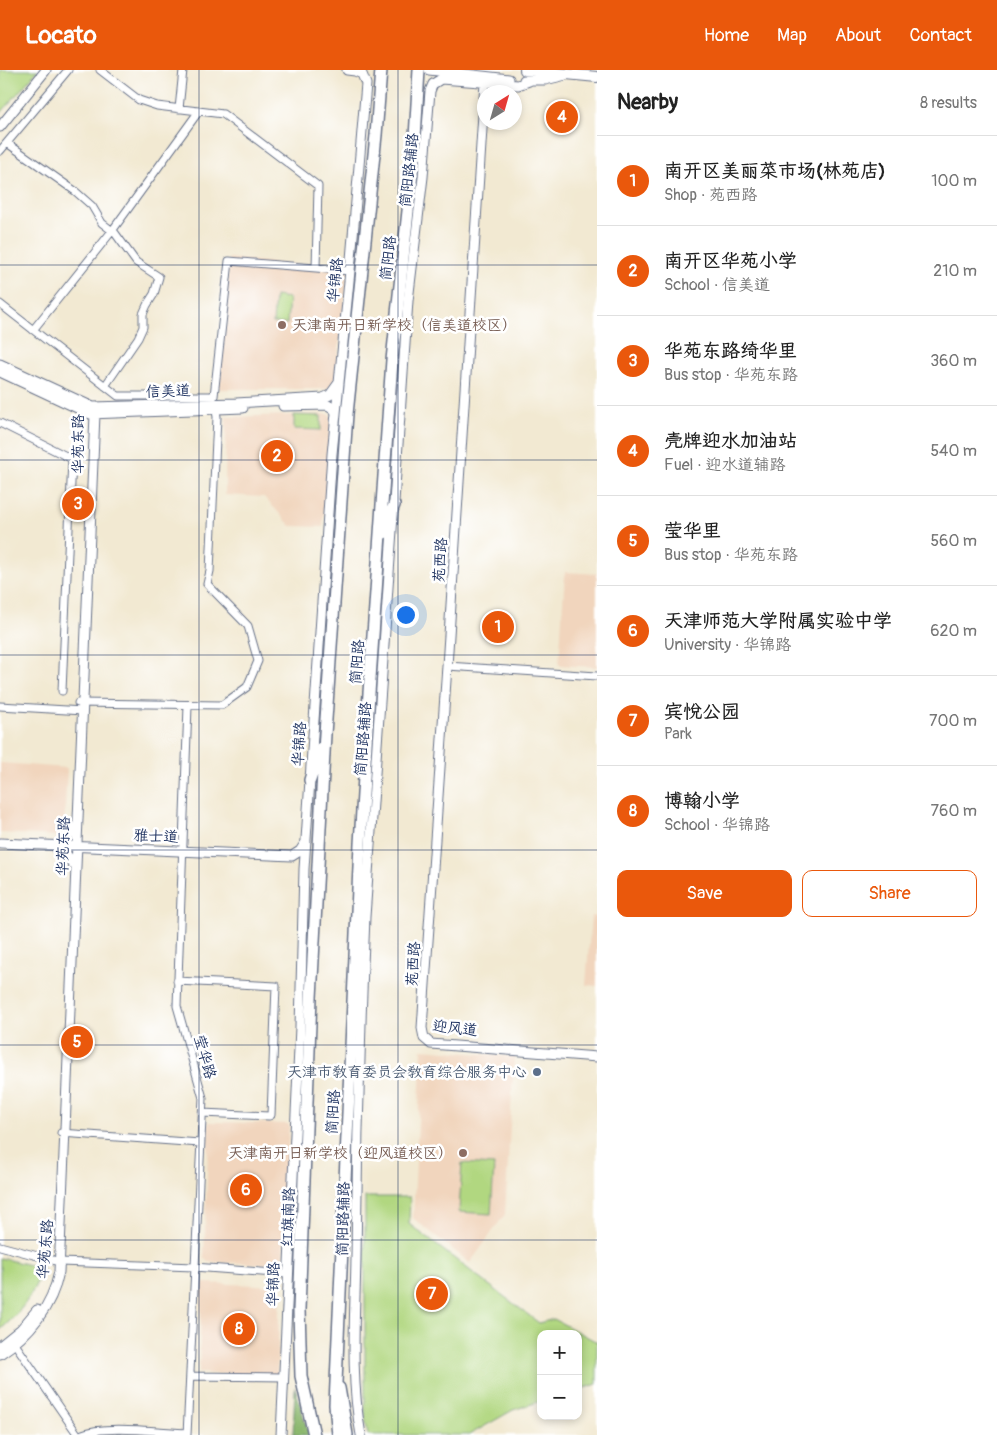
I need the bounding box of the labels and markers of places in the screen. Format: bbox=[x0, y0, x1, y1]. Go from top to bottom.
pin: 4 bbox=[546, 98, 578, 136]
place label: 天津南开日新学校（信美道校区） bbox=[292, 316, 517, 335]
marker: 天津南开日新学校（信美道校区） bbox=[276, 319, 288, 331]
pin: 2 bbox=[261, 437, 293, 475]
pin: 3 bbox=[62, 485, 94, 523]
pin: 1 bbox=[482, 608, 514, 646]
pin: 5 bbox=[61, 1023, 93, 1061]
place label: 天津市教育委员会教育综合服务中心 bbox=[287, 1063, 527, 1082]
marker: 天津市教育委员会教育综合服务中心 bbox=[531, 1066, 543, 1078]
place label: 天津南开日新学校（迎风道校区） bbox=[228, 1144, 453, 1163]
marker: 天津南开日新学校（迎风道校区） bbox=[457, 1147, 469, 1159]
pin: 6 bbox=[230, 1171, 262, 1209]
pin: 7 bbox=[416, 1275, 448, 1313]
pin: 8 bbox=[223, 1310, 255, 1348]

